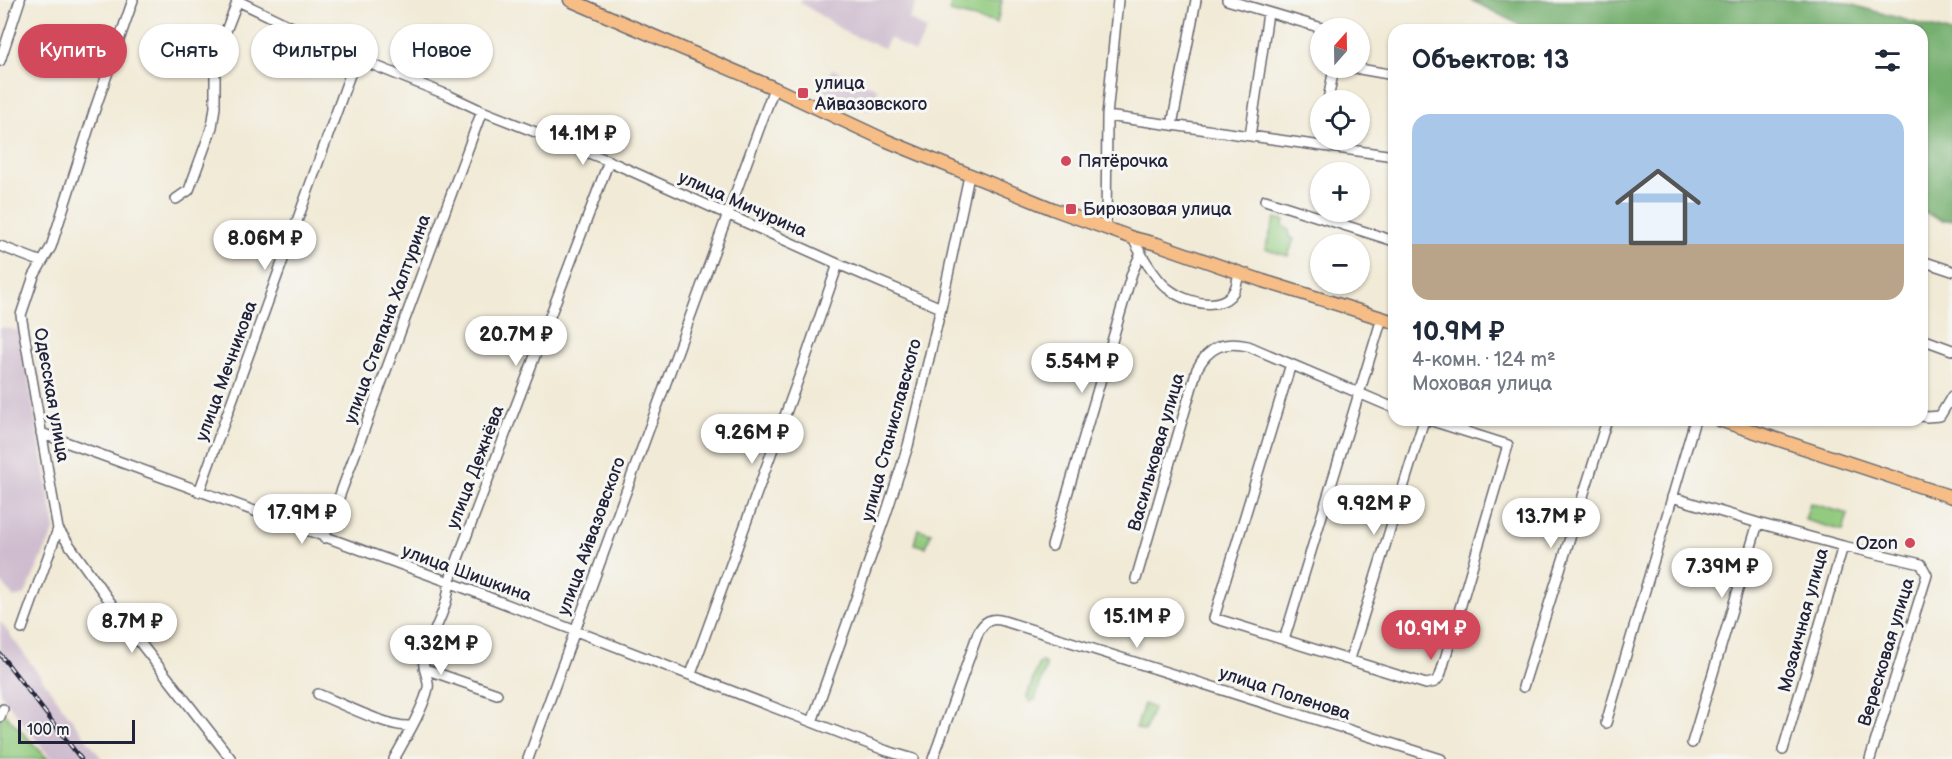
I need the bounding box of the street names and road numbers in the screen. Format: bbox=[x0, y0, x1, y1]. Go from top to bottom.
street label: улица Мичурина bbox=[675, 167, 811, 242]
street label: улица Степана Халтурина bbox=[340, 211, 435, 427]
street label: улица Мечникова bbox=[191, 298, 262, 444]
street label: Одесская улица bbox=[29, 326, 74, 464]
street label: улица Станиславского bbox=[857, 336, 926, 524]
street label: Васильковая улица bbox=[1124, 370, 1189, 534]
street label: улица Дежнёва bbox=[442, 402, 509, 532]
street label: улица Айвазовского bbox=[553, 454, 630, 618]
street label: улица Шишкина bbox=[399, 540, 535, 607]
street label: Мозаичная улица bbox=[1774, 545, 1833, 695]
street label: Вересковая улица bbox=[1854, 575, 1919, 729]
street label: улица Поленова bbox=[1216, 662, 1354, 725]

